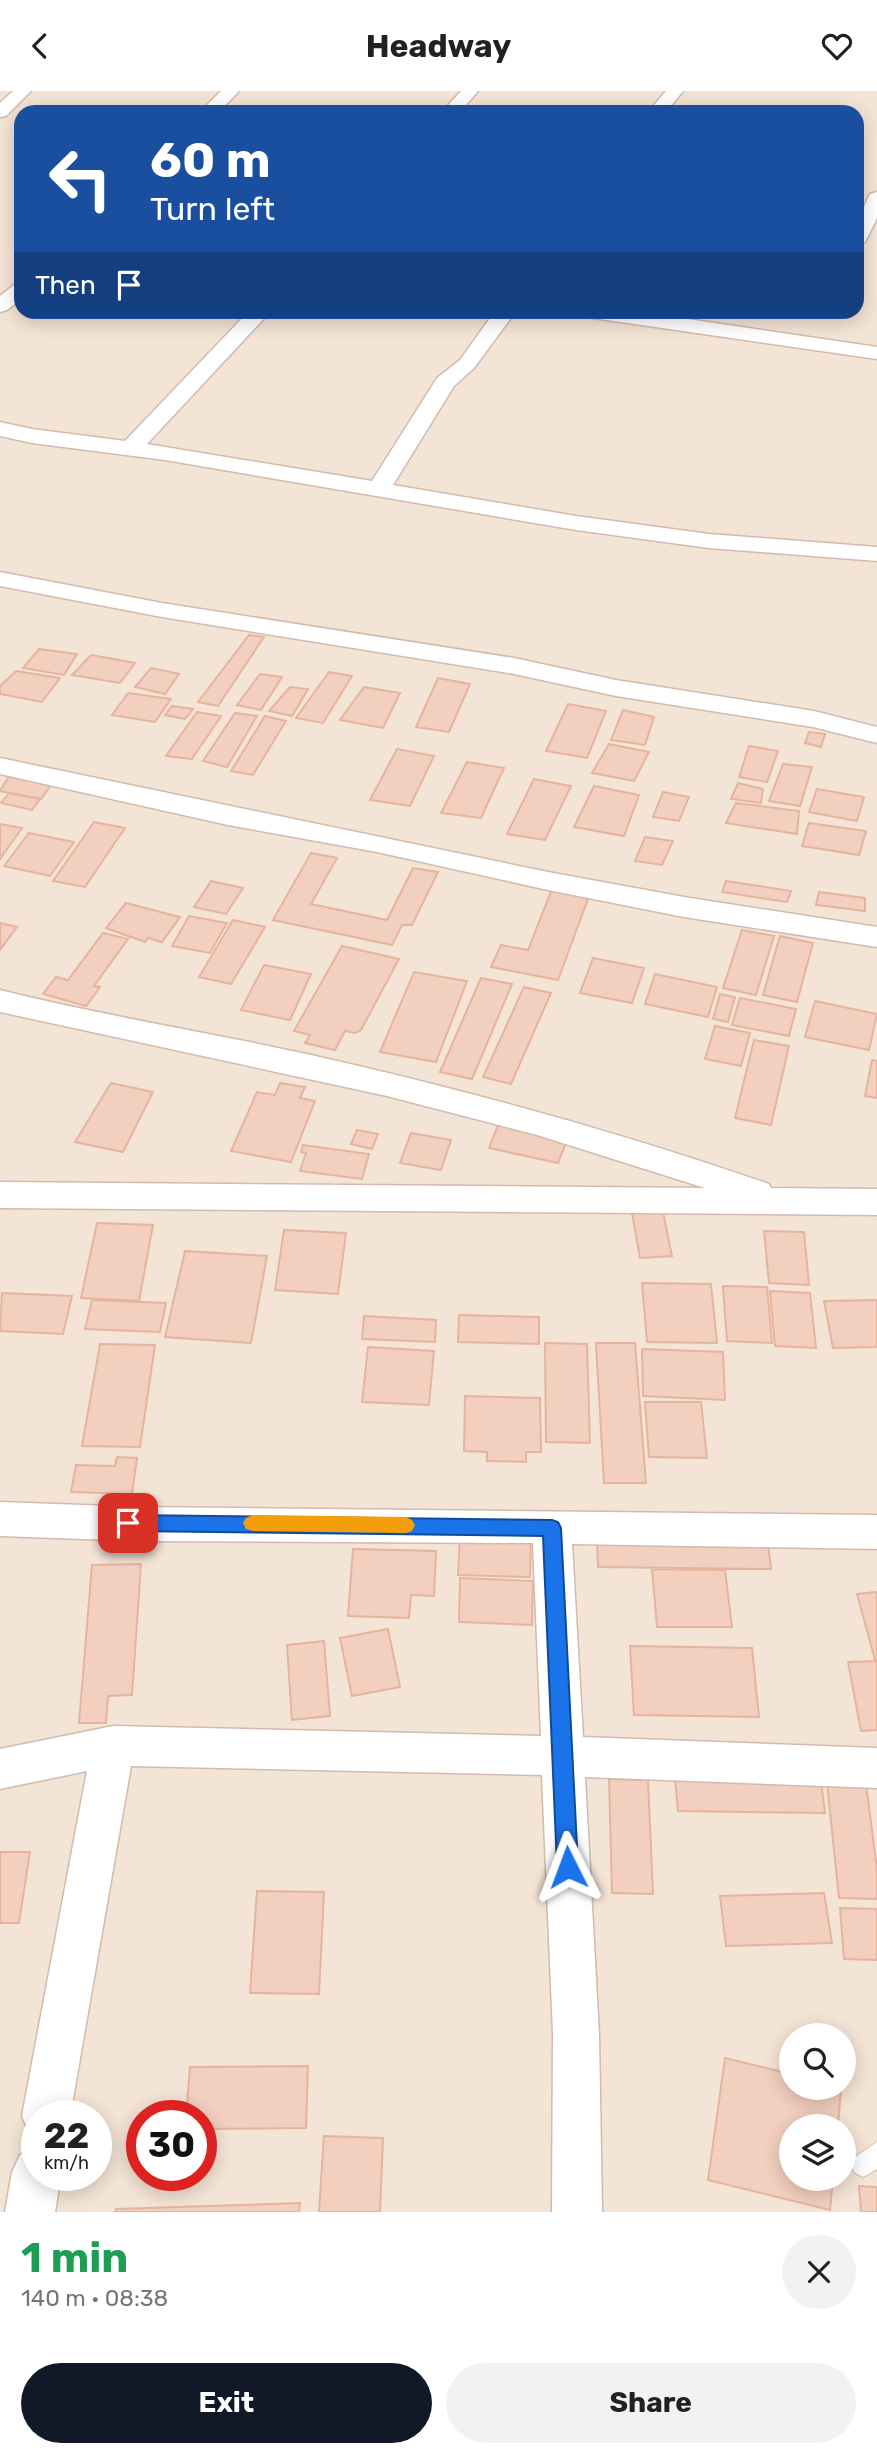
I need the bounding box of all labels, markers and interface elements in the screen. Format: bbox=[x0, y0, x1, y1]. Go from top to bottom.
icon: back bbox=[21, 27, 59, 65]
text: Headway bbox=[366, 27, 511, 65]
icon: heart bbox=[818, 27, 856, 65]
text: 60 m bbox=[150, 131, 271, 189]
icon: left bbox=[35, 133, 126, 224]
text: Turn left bbox=[150, 190, 275, 228]
icon: arrive bbox=[110, 266, 148, 304]
text: Then bbox=[35, 270, 96, 301]
pin bbox=[98, 1493, 158, 1553]
icon: arrive bbox=[109, 1504, 147, 1542]
position arrow bbox=[531, 1830, 605, 1904]
map controls bbox=[779, 2023, 856, 2191]
button: search bbox=[779, 2023, 856, 2100]
speed limit sign: 30 bbox=[126, 2100, 217, 2191]
button: layers bbox=[779, 2114, 856, 2191]
text: 22 bbox=[44, 2115, 89, 2157]
text: km/h bbox=[44, 2152, 89, 2174]
text: 1 min bbox=[21, 2233, 128, 2283]
button: close bbox=[782, 2235, 856, 2309]
text: 140 m · 08:38 bbox=[21, 2284, 168, 2312]
button: Exit bbox=[21, 2363, 432, 2443]
button: Share bbox=[446, 2363, 856, 2443]

